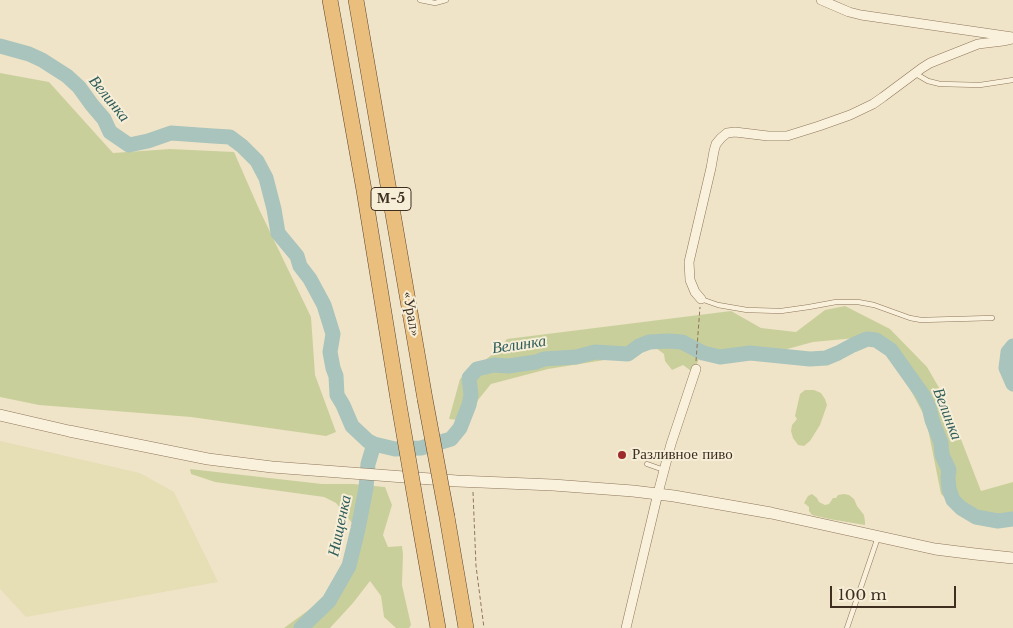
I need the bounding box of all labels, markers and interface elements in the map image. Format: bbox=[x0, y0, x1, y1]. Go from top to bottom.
water label: Велинка bbox=[84, 72, 134, 126]
road number: М-5 bbox=[371, 188, 411, 210]
street label: «Урал» bbox=[398, 290, 424, 338]
water label: Велинка bbox=[491, 332, 547, 358]
water label: Велинка bbox=[928, 385, 966, 443]
place label: Разливное пиво bbox=[632, 446, 733, 464]
marker: Разливное пиво bbox=[616, 449, 628, 461]
water label: Нищенка bbox=[324, 494, 356, 558]
scale bar bbox=[833, 576, 959, 608]
text: 100 m bbox=[838, 585, 887, 604]

